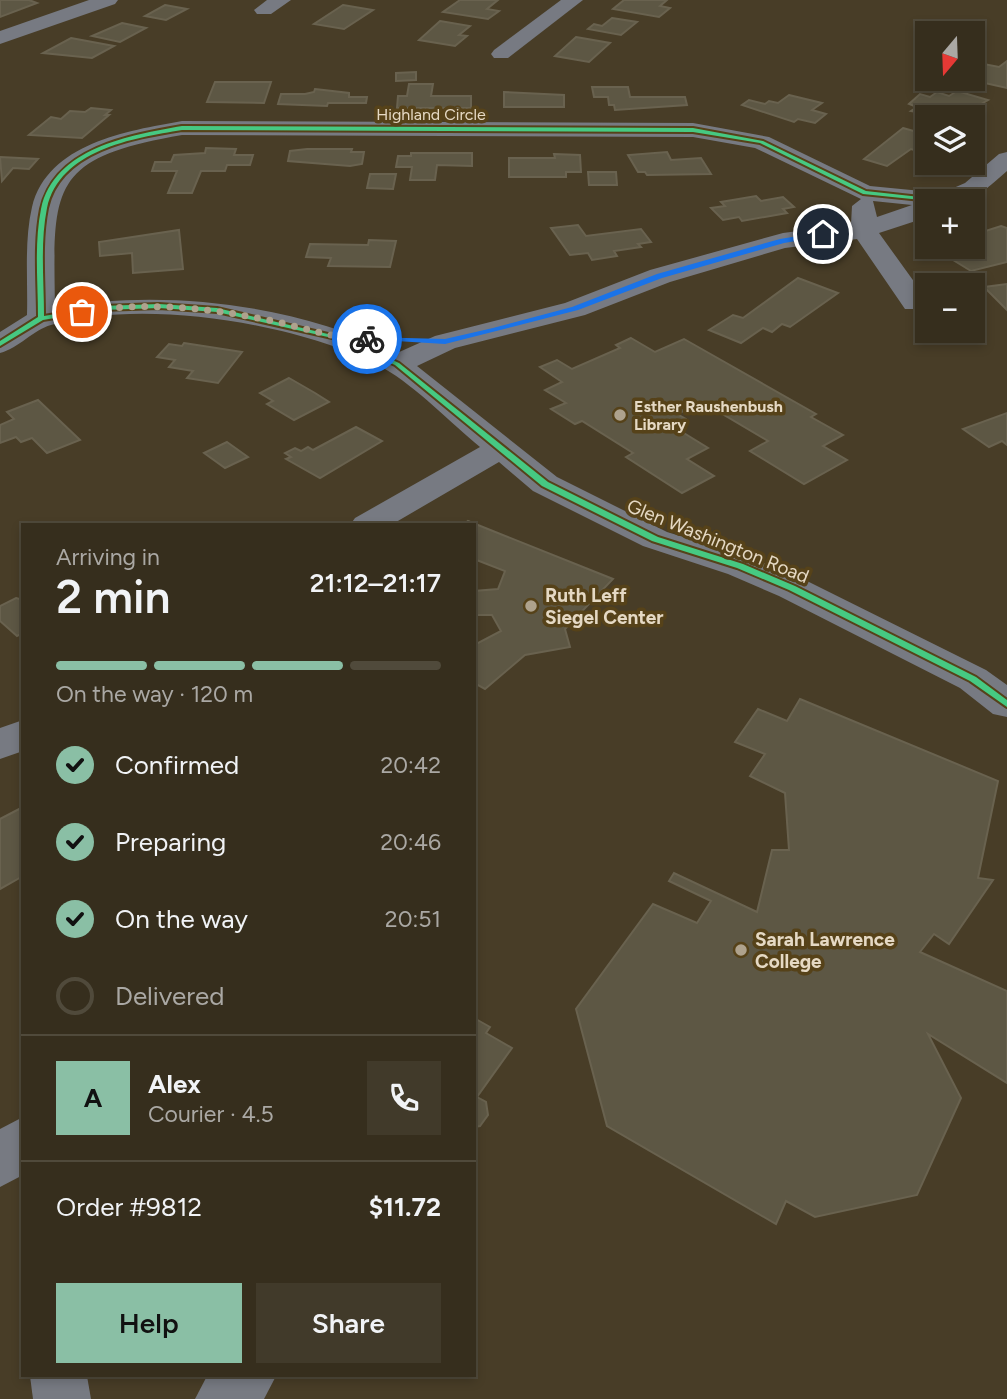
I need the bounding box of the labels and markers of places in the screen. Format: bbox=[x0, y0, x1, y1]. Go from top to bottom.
pin bbox=[793, 204, 853, 264]
pin bbox=[52, 282, 112, 342]
place label: Esther Raushenbush Library bbox=[634, 397, 783, 434]
marker: Esther Raushenbush Library bbox=[612, 407, 628, 423]
place label: Ruth Leff Siegel Center bbox=[545, 584, 663, 629]
marker: Ruth Leff Siegel Center bbox=[523, 598, 539, 614]
place label: Sarah Lawrence College bbox=[755, 928, 895, 973]
marker: Sarah Lawrence College bbox=[733, 942, 749, 958]

